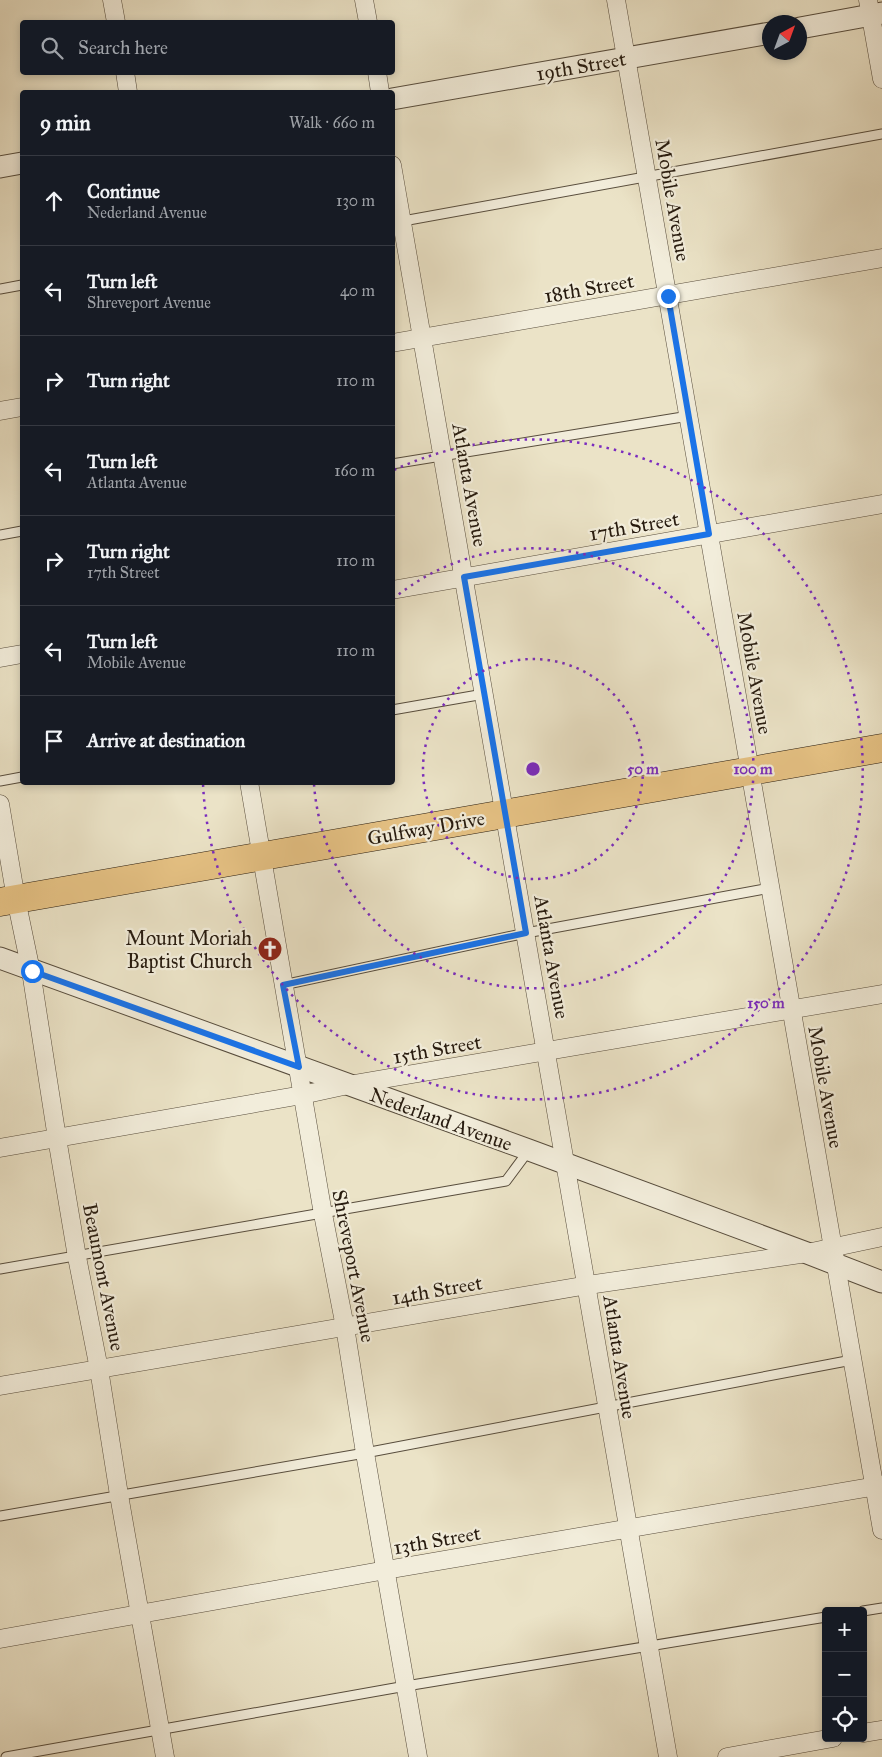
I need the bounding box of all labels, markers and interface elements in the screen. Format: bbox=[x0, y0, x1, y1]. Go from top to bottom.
north arrow bbox=[762, 15, 807, 60]
search box bbox=[20, 20, 395, 75]
icon: search bbox=[38, 34, 66, 62]
text: Search here bbox=[78, 36, 168, 59]
street label: 19th Street bbox=[534, 46, 628, 86]
text: 9 min bbox=[40, 110, 91, 136]
text: Walk · 660 m bbox=[289, 113, 375, 132]
street label: Mobile Avenue bbox=[650, 137, 696, 263]
text: Continue bbox=[87, 180, 160, 203]
icon: ahead bbox=[40, 187, 68, 215]
text: 130 m bbox=[336, 191, 375, 210]
text: Nederland Avenue bbox=[87, 203, 207, 222]
street label: 18th Street bbox=[542, 268, 636, 308]
text: Turn left bbox=[87, 270, 157, 293]
icon: left bbox=[40, 277, 68, 305]
text: 40 m bbox=[340, 281, 375, 300]
route end bbox=[657, 285, 680, 308]
text: Shreveport Avenue bbox=[87, 293, 211, 312]
icon: right bbox=[40, 367, 68, 395]
text: Turn right bbox=[87, 369, 170, 392]
text: 110 m bbox=[336, 371, 375, 390]
street label: Atlanta Avenue bbox=[447, 420, 493, 549]
text: Turn left bbox=[87, 450, 157, 473]
icon: left bbox=[40, 457, 68, 485]
text: 160 m bbox=[334, 461, 375, 480]
text: Atlanta Avenue bbox=[87, 473, 187, 492]
street label: 17th Street bbox=[587, 506, 681, 546]
text: Turn right bbox=[87, 540, 170, 563]
icon: right bbox=[40, 547, 68, 575]
text: 110 m bbox=[336, 551, 375, 570]
text: 17th Street bbox=[87, 563, 160, 582]
street label: Mobile Avenue bbox=[732, 610, 778, 736]
text: Turn left bbox=[87, 630, 157, 653]
icon: left bbox=[40, 637, 68, 665]
text: 110 m bbox=[336, 641, 375, 660]
text: Mobile Avenue bbox=[87, 653, 186, 672]
icon: arrive bbox=[40, 727, 68, 755]
text: Arrive at destination bbox=[87, 729, 245, 752]
centre of rings bbox=[524, 760, 542, 778]
text: 50 m bbox=[627, 760, 659, 778]
text: 100 m bbox=[733, 760, 773, 778]
street label: Gulfway Drive bbox=[366, 806, 486, 850]
street label: Atlanta Avenue bbox=[529, 892, 575, 1021]
place label: Mount Moriah Baptist Church bbox=[126, 926, 252, 973]
church icon: Mount Moriah Baptist Church bbox=[257, 936, 283, 962]
route start bbox=[21, 960, 44, 983]
text: 150 m bbox=[747, 994, 785, 1012]
street label: Mobile Avenue bbox=[803, 1024, 849, 1150]
street label: 15th Street bbox=[391, 1029, 483, 1069]
street label: Nederland Avenue bbox=[367, 1082, 515, 1156]
street label: Shreveport Avenue bbox=[327, 1188, 381, 1344]
street label: Beaumont Avenue bbox=[78, 1201, 130, 1353]
street label: 14th Street bbox=[390, 1270, 484, 1310]
street label: Atlanta Avenue bbox=[598, 1292, 642, 1421]
street label: 13th Street bbox=[392, 1521, 482, 1559]
map controls bbox=[822, 1607, 867, 1742]
button: + bbox=[822, 1607, 867, 1652]
button: − bbox=[822, 1652, 867, 1697]
button: locate bbox=[822, 1697, 867, 1742]

